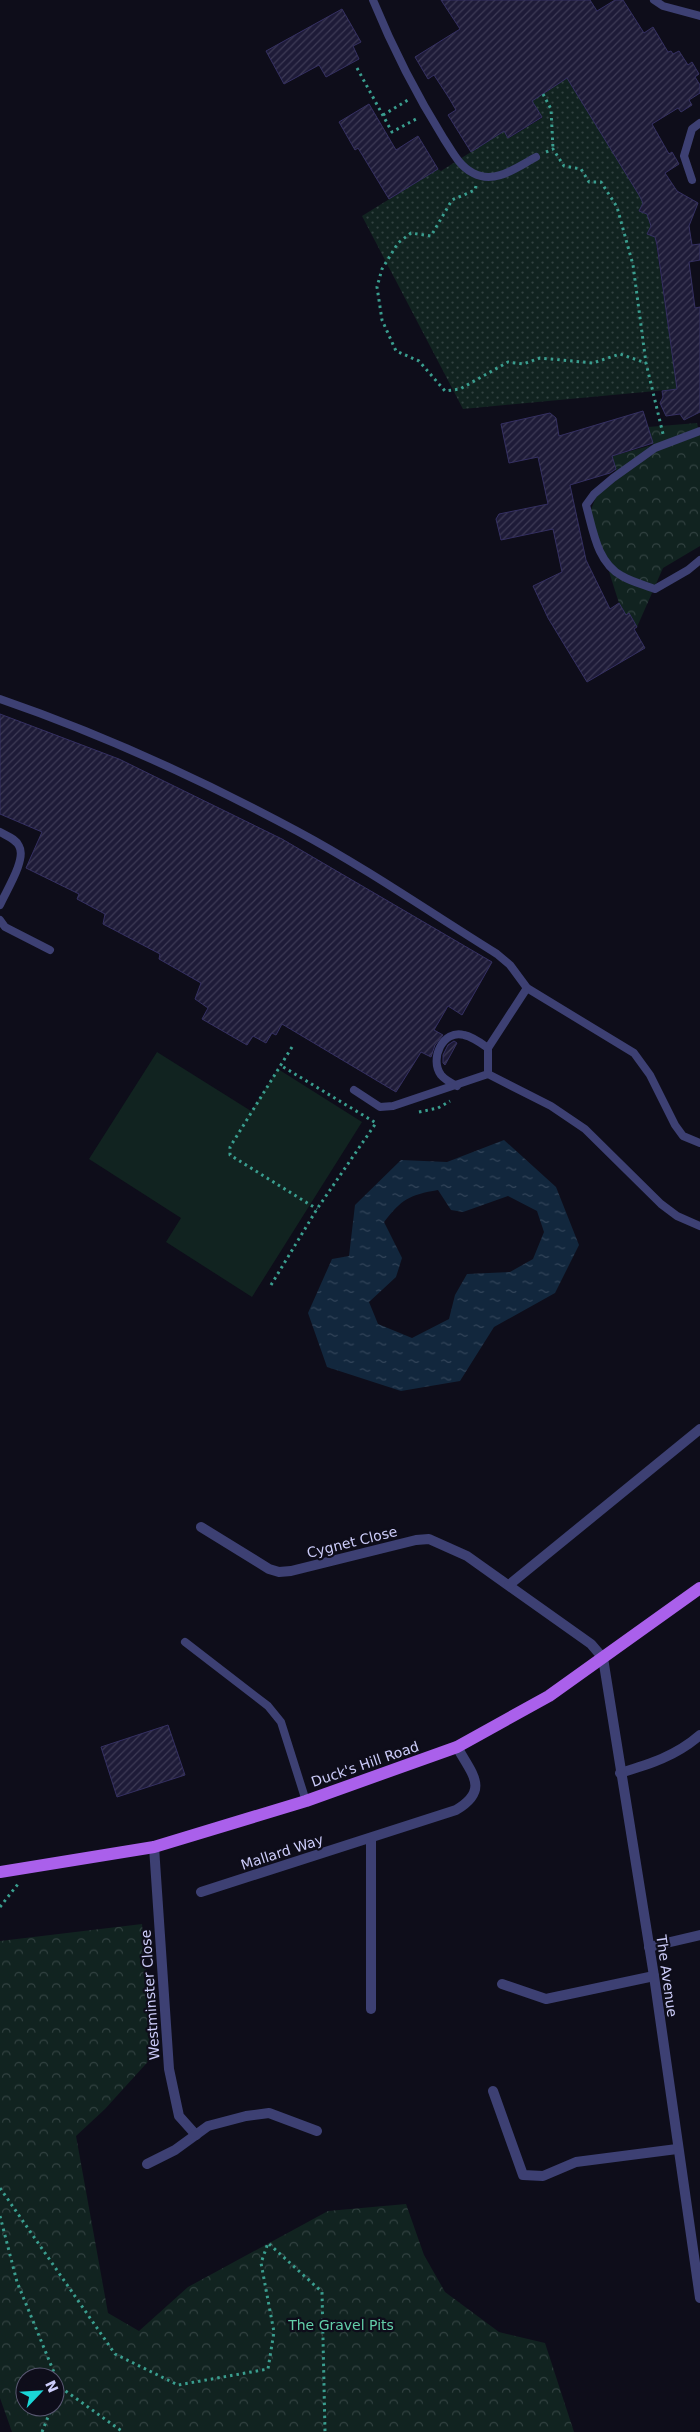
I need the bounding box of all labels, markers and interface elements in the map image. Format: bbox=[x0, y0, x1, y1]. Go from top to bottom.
street label: Cygnet Close bbox=[305, 1523, 399, 1561]
street label: Duck's Hill Road bbox=[309, 1738, 421, 1790]
street label: Mallard Way bbox=[239, 1831, 325, 1873]
street label: Westminster Close bbox=[137, 1929, 163, 2061]
street label: The Avenue bbox=[653, 1933, 681, 2018]
park label: The Gravel Pits bbox=[287, 2317, 394, 2333]
north arrow bbox=[15, 2367, 65, 2417]
text: N bbox=[42, 2378, 62, 2395]

